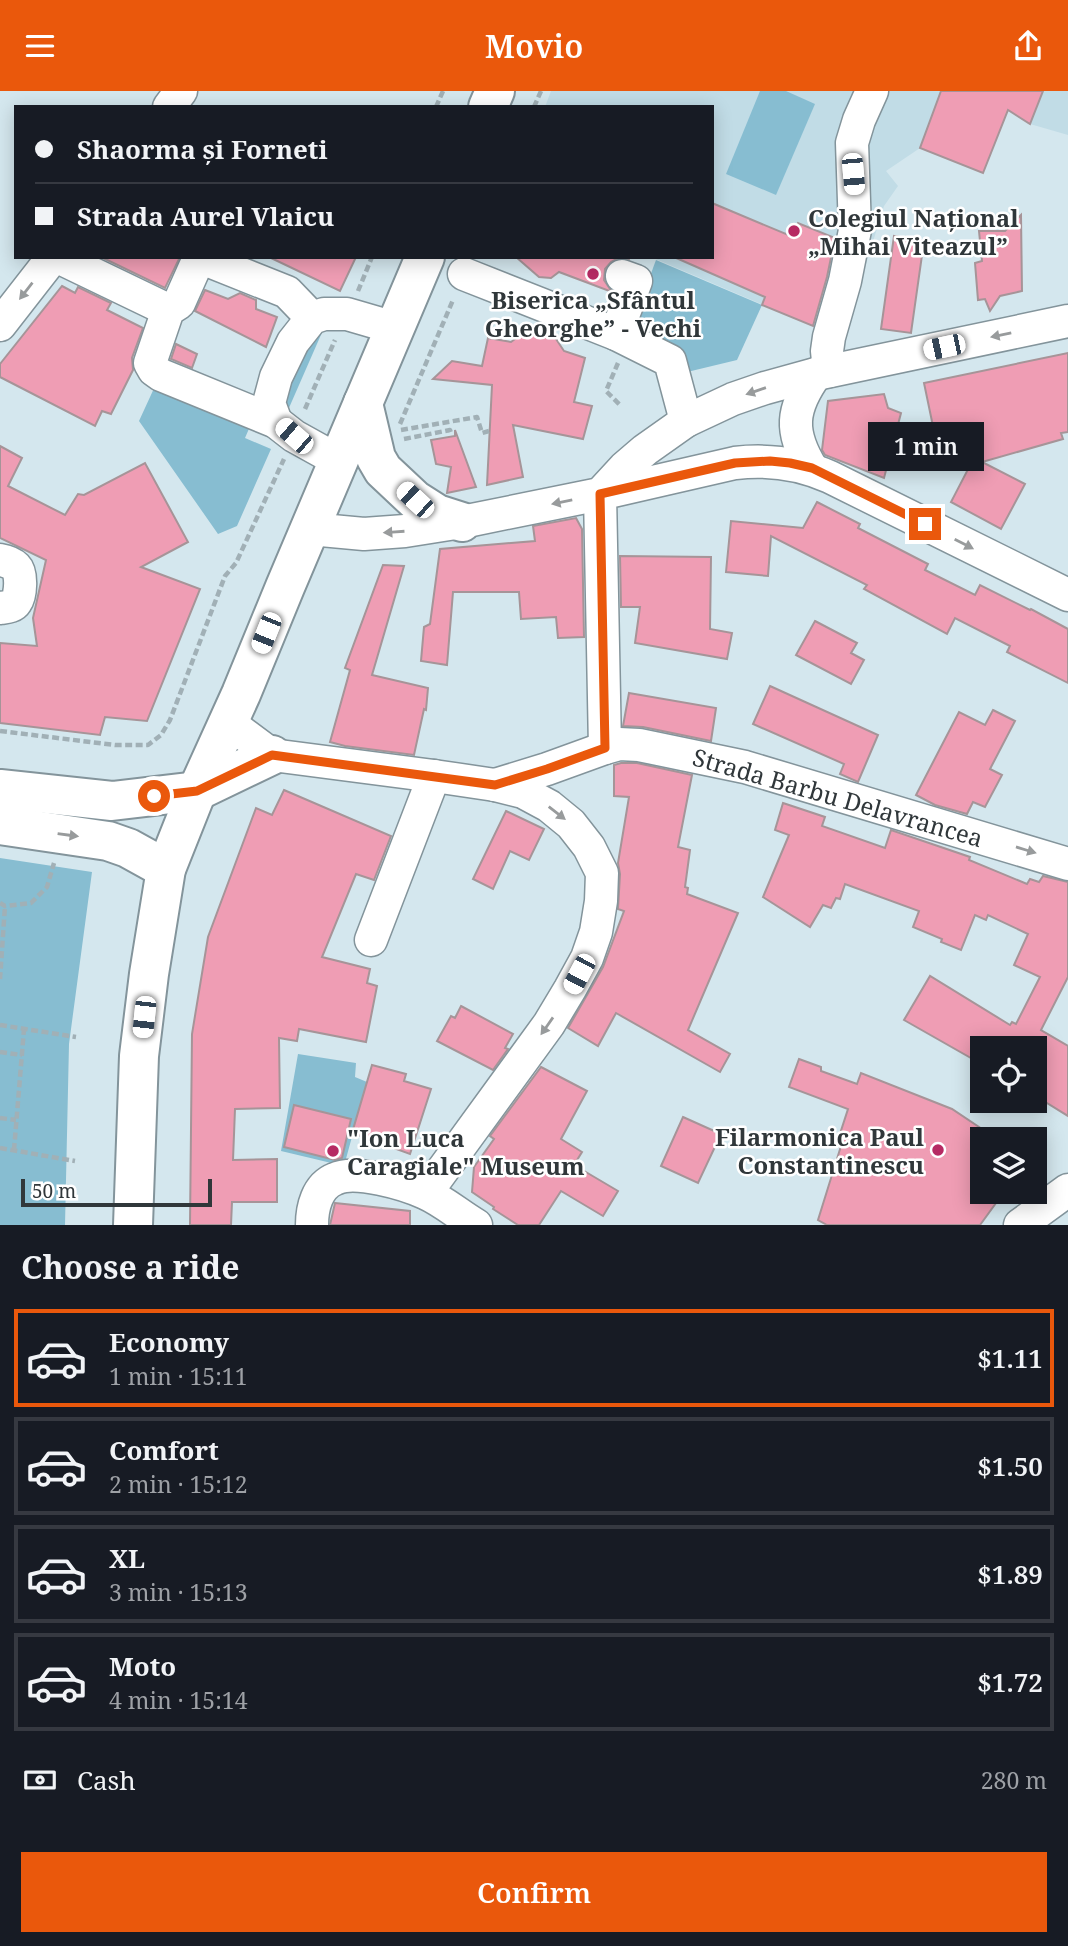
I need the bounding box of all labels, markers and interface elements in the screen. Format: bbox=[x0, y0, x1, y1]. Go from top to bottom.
text: Movio bbox=[485, 24, 583, 67]
icon: menu bbox=[21, 27, 59, 65]
icon: share bbox=[1009, 27, 1047, 65]
text: Shaorma și Forneti bbox=[77, 131, 328, 167]
car bbox=[841, 152, 866, 196]
text: Strada Aurel Vlaicu bbox=[77, 198, 334, 234]
place label: Colegiul Național „Mihai Viteazul” bbox=[808, 201, 1019, 262]
marker: Colegiul Național „Mihai Viteazul” bbox=[786, 223, 802, 239]
marker: Biserica „Sfântul Gheorghe” - Vechi bbox=[585, 266, 601, 282]
one-way arrow bbox=[20, 282, 34, 300]
place label: Biserica „Sfântul Gheorghe” - Vechi bbox=[485, 283, 702, 344]
one-way arrow bbox=[990, 330, 1012, 341]
car bbox=[922, 332, 967, 362]
one-way arrow bbox=[745, 386, 766, 397]
car bbox=[272, 414, 317, 458]
callout: 1 min bbox=[867, 423, 983, 471]
text: 1 min bbox=[894, 430, 958, 462]
car bbox=[393, 478, 438, 522]
one-way arrow bbox=[551, 496, 573, 507]
route end bbox=[909, 508, 941, 540]
one-way arrow bbox=[383, 527, 405, 538]
one-way arrow bbox=[954, 538, 974, 549]
car bbox=[249, 610, 284, 656]
street label: Strada Barbu Delavrancea bbox=[689, 740, 987, 854]
route start bbox=[138, 780, 170, 812]
one-way arrow bbox=[547, 805, 565, 820]
one-way arrow bbox=[57, 830, 79, 841]
one-way arrow bbox=[1016, 846, 1037, 856]
car bbox=[560, 951, 599, 997]
car bbox=[132, 995, 157, 1039]
one-way arrow bbox=[540, 1017, 554, 1035]
map controls bbox=[970, 1036, 1047, 1204]
button: locate bbox=[970, 1036, 1047, 1113]
place label: Filarmonica Paul Constantinescu bbox=[715, 1120, 925, 1181]
place label: "Ion Luca Caragiale" Museum bbox=[347, 1121, 585, 1182]
button: layers bbox=[970, 1127, 1047, 1204]
marker: Filarmonica Paul Constantinescu bbox=[930, 1142, 946, 1158]
marker: "Ion Luca Caragiale" Museum bbox=[325, 1143, 341, 1159]
scale bar bbox=[21, 1176, 212, 1208]
text: 50 m bbox=[32, 1178, 76, 1204]
text: Choose a ride bbox=[21, 1245, 240, 1288]
text: Economy bbox=[109, 1324, 229, 1360]
icon: car bbox=[25, 1327, 88, 1390]
text: $1.11 bbox=[977, 1340, 1043, 1376]
text: 1 min · 15:11 bbox=[109, 1360, 247, 1392]
text: Comfort bbox=[109, 1432, 219, 1468]
icon: car bbox=[25, 1435, 88, 1498]
text: $1.50 bbox=[977, 1448, 1043, 1484]
text: 2 min · 15:12 bbox=[109, 1468, 247, 1500]
text: XL bbox=[109, 1540, 145, 1576]
icon: car bbox=[25, 1543, 88, 1606]
text: $1.89 bbox=[977, 1556, 1043, 1592]
text: 3 min · 15:13 bbox=[109, 1576, 247, 1608]
text: Moto bbox=[109, 1648, 176, 1684]
icon: car bbox=[25, 1651, 88, 1714]
text: $1.72 bbox=[977, 1664, 1043, 1700]
text: 4 min · 15:14 bbox=[109, 1684, 247, 1716]
icon: cash bbox=[21, 1761, 59, 1799]
text: Cash bbox=[77, 1762, 136, 1798]
text: 280 m bbox=[981, 1764, 1047, 1796]
button: Confirm bbox=[21, 1852, 1047, 1932]

